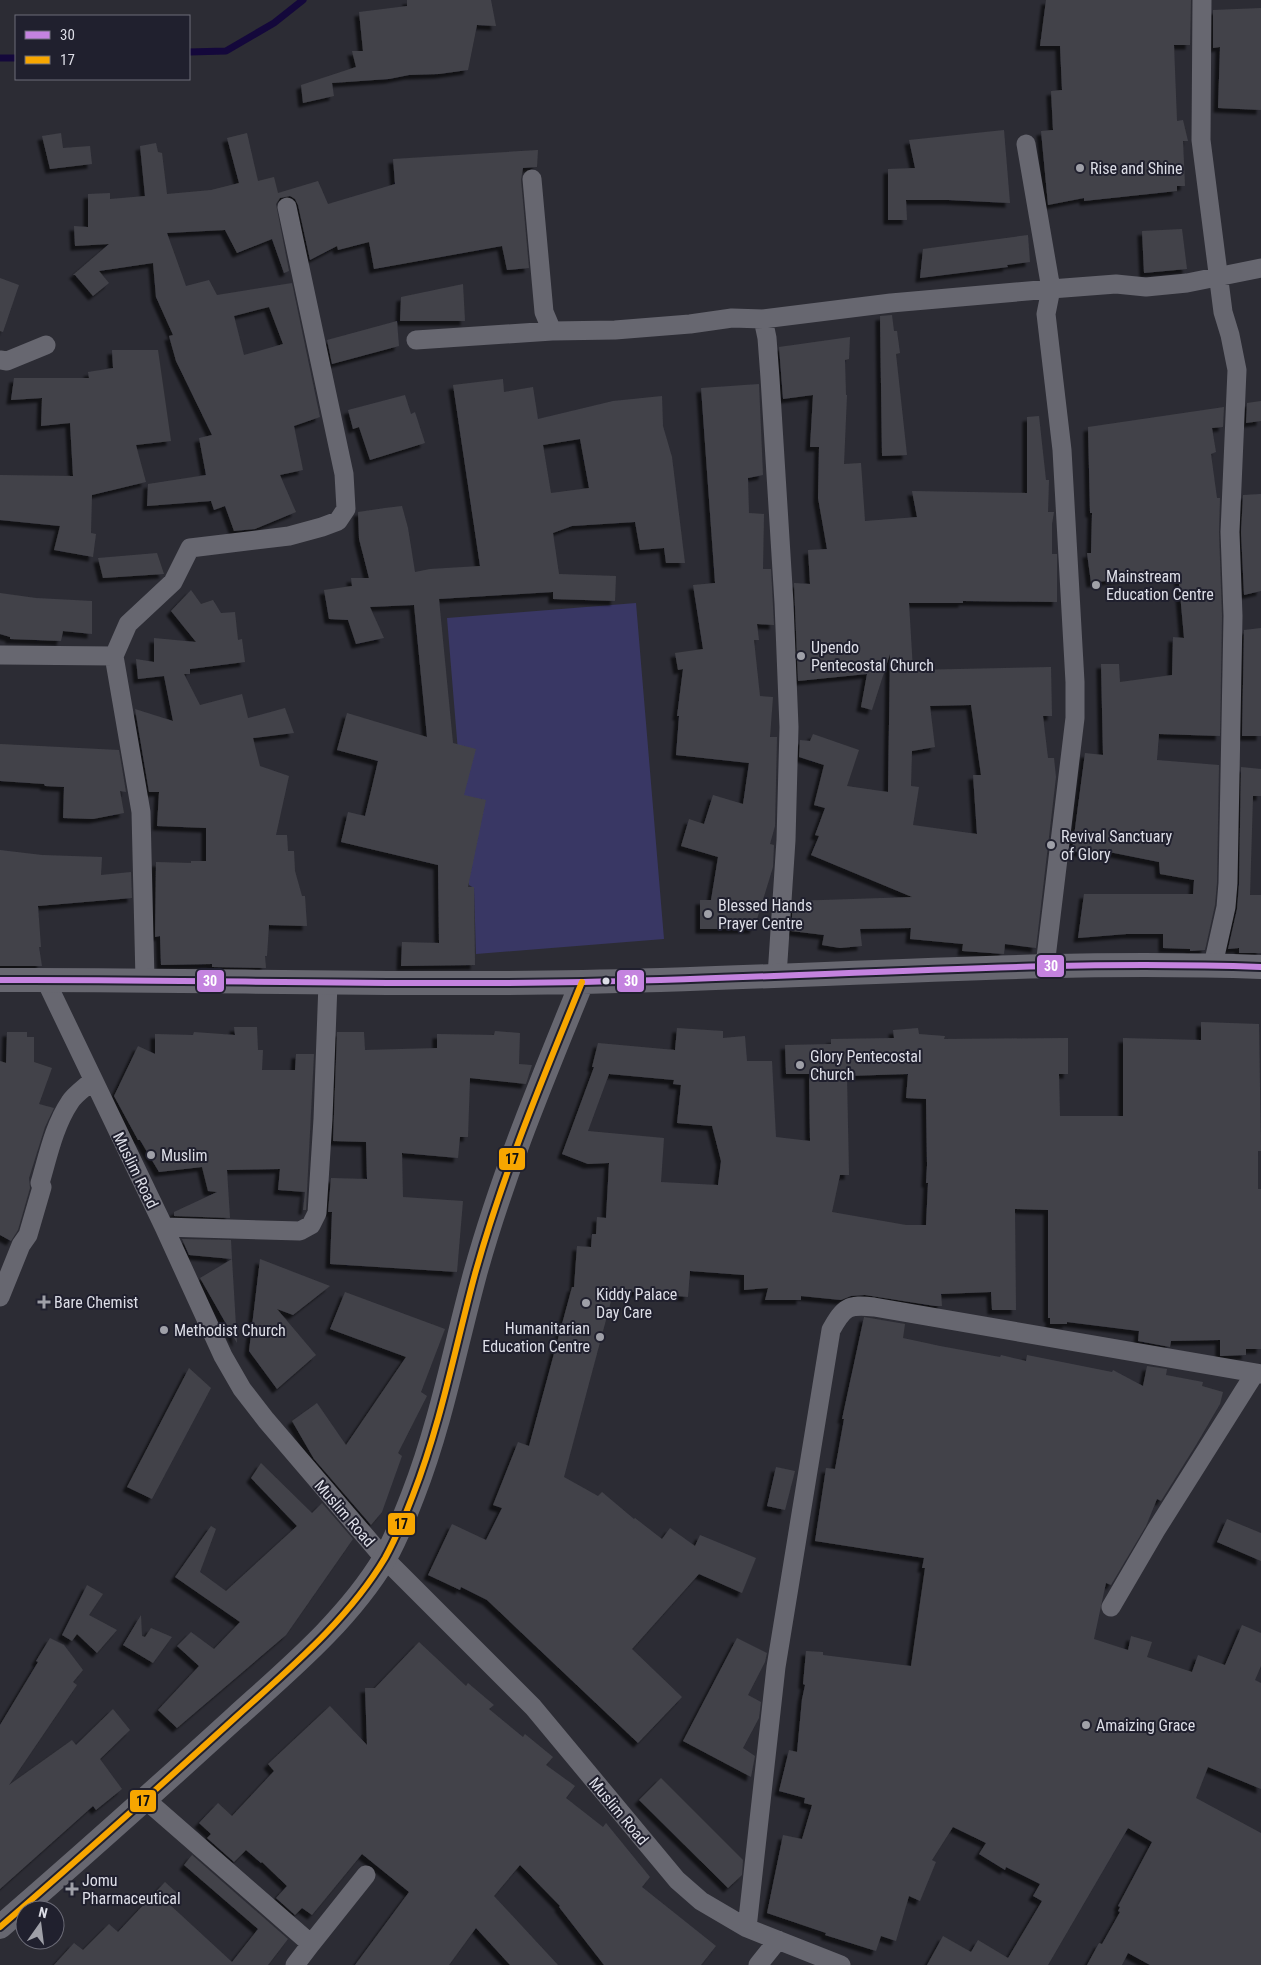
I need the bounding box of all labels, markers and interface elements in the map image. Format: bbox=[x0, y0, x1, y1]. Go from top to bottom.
legend bbox=[15, 15, 190, 80]
text: 30 bbox=[60, 26, 75, 44]
text: 17 bbox=[60, 51, 75, 69]
place label: Rise and Shine bbox=[1090, 159, 1183, 178]
marker: Rise and Shine bbox=[1074, 162, 1086, 174]
place label: Mainstream Education Centre bbox=[1106, 567, 1214, 604]
marker: Mainstream Education Centre bbox=[1090, 579, 1102, 591]
place label: Upendo Pentecostal Church bbox=[811, 638, 934, 675]
marker: Upendo Pentecostal Church bbox=[795, 650, 807, 662]
place label: Revival Sanctuary of Glory bbox=[1061, 827, 1172, 864]
marker: Revival Sanctuary of Glory bbox=[1045, 839, 1057, 851]
place label: Blessed Hands Prayer Centre bbox=[718, 896, 812, 933]
marker: Blessed Hands Prayer Centre bbox=[702, 908, 714, 920]
line badge: 30 bbox=[1036, 954, 1065, 978]
text: 30 bbox=[1044, 958, 1058, 974]
line badge: 30 bbox=[196, 969, 225, 993]
line badge: 30 bbox=[616, 969, 645, 993]
text: 30 bbox=[203, 973, 217, 989]
text: 30 bbox=[624, 973, 638, 989]
unlabelled marker bbox=[601, 976, 611, 986]
place label: Glory Pentecostal Church bbox=[810, 1047, 922, 1084]
marker: Glory Pentecostal Church bbox=[794, 1059, 806, 1071]
street label: Muslim Road bbox=[109, 1129, 162, 1211]
place label: Muslim bbox=[161, 1146, 208, 1165]
line badge: 17 bbox=[498, 1147, 526, 1171]
marker: Muslim bbox=[145, 1149, 157, 1161]
text: 17 bbox=[505, 1151, 519, 1167]
place label: Kiddy Palace Day Care bbox=[596, 1285, 677, 1322]
place label: Bare Chemist bbox=[54, 1293, 139, 1312]
marker: Bare Chemist bbox=[38, 1296, 50, 1308]
marker: Kiddy Palace Day Care bbox=[580, 1297, 592, 1309]
place label: Humanitarian Education Centre bbox=[482, 1319, 590, 1356]
place label: Methodist Church bbox=[174, 1321, 286, 1340]
marker: Methodist Church bbox=[158, 1324, 170, 1336]
marker: Humanitarian Education Centre bbox=[594, 1331, 606, 1343]
street label: Muslim Road bbox=[310, 1476, 379, 1551]
line badge: 17 bbox=[387, 1512, 416, 1536]
text: 17 bbox=[394, 1516, 408, 1532]
place label: Amaizing Grace bbox=[1096, 1716, 1195, 1735]
marker: Amaizing Grace bbox=[1080, 1719, 1092, 1731]
street label: Muslim Road bbox=[585, 1774, 652, 1849]
line badge: 17 bbox=[129, 1789, 157, 1813]
text: 17 bbox=[136, 1793, 150, 1809]
place label: Jomu Pharmaceutical bbox=[82, 1871, 181, 1908]
marker: Jomu Pharmaceutical bbox=[66, 1883, 78, 1895]
north arrow bbox=[15, 1900, 65, 1950]
text: N bbox=[37, 1904, 49, 1921]

